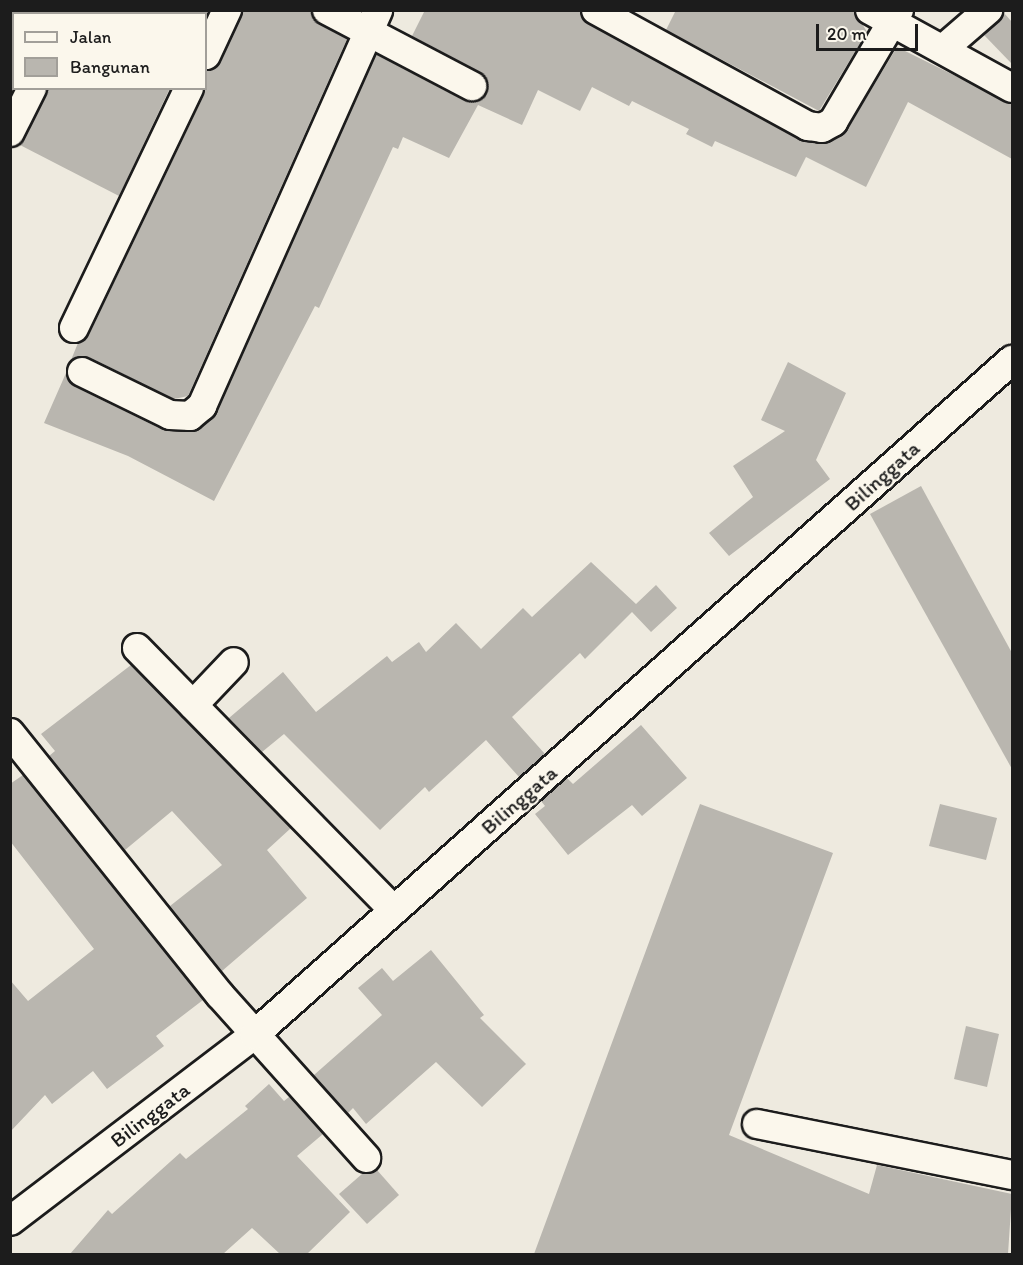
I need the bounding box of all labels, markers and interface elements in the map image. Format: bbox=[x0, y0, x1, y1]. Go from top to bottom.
legend bbox=[12, 12, 207, 90]
scale bar bbox=[819, 12, 921, 50]
text: 20 m bbox=[827, 23, 867, 45]
text: Jalan bbox=[70, 26, 111, 48]
text: Bangunan bbox=[70, 56, 150, 78]
street label: Bilinggata bbox=[839, 436, 925, 516]
street label: Bilinggata bbox=[476, 760, 562, 840]
street label: Bilinggata bbox=[105, 1077, 195, 1153]

